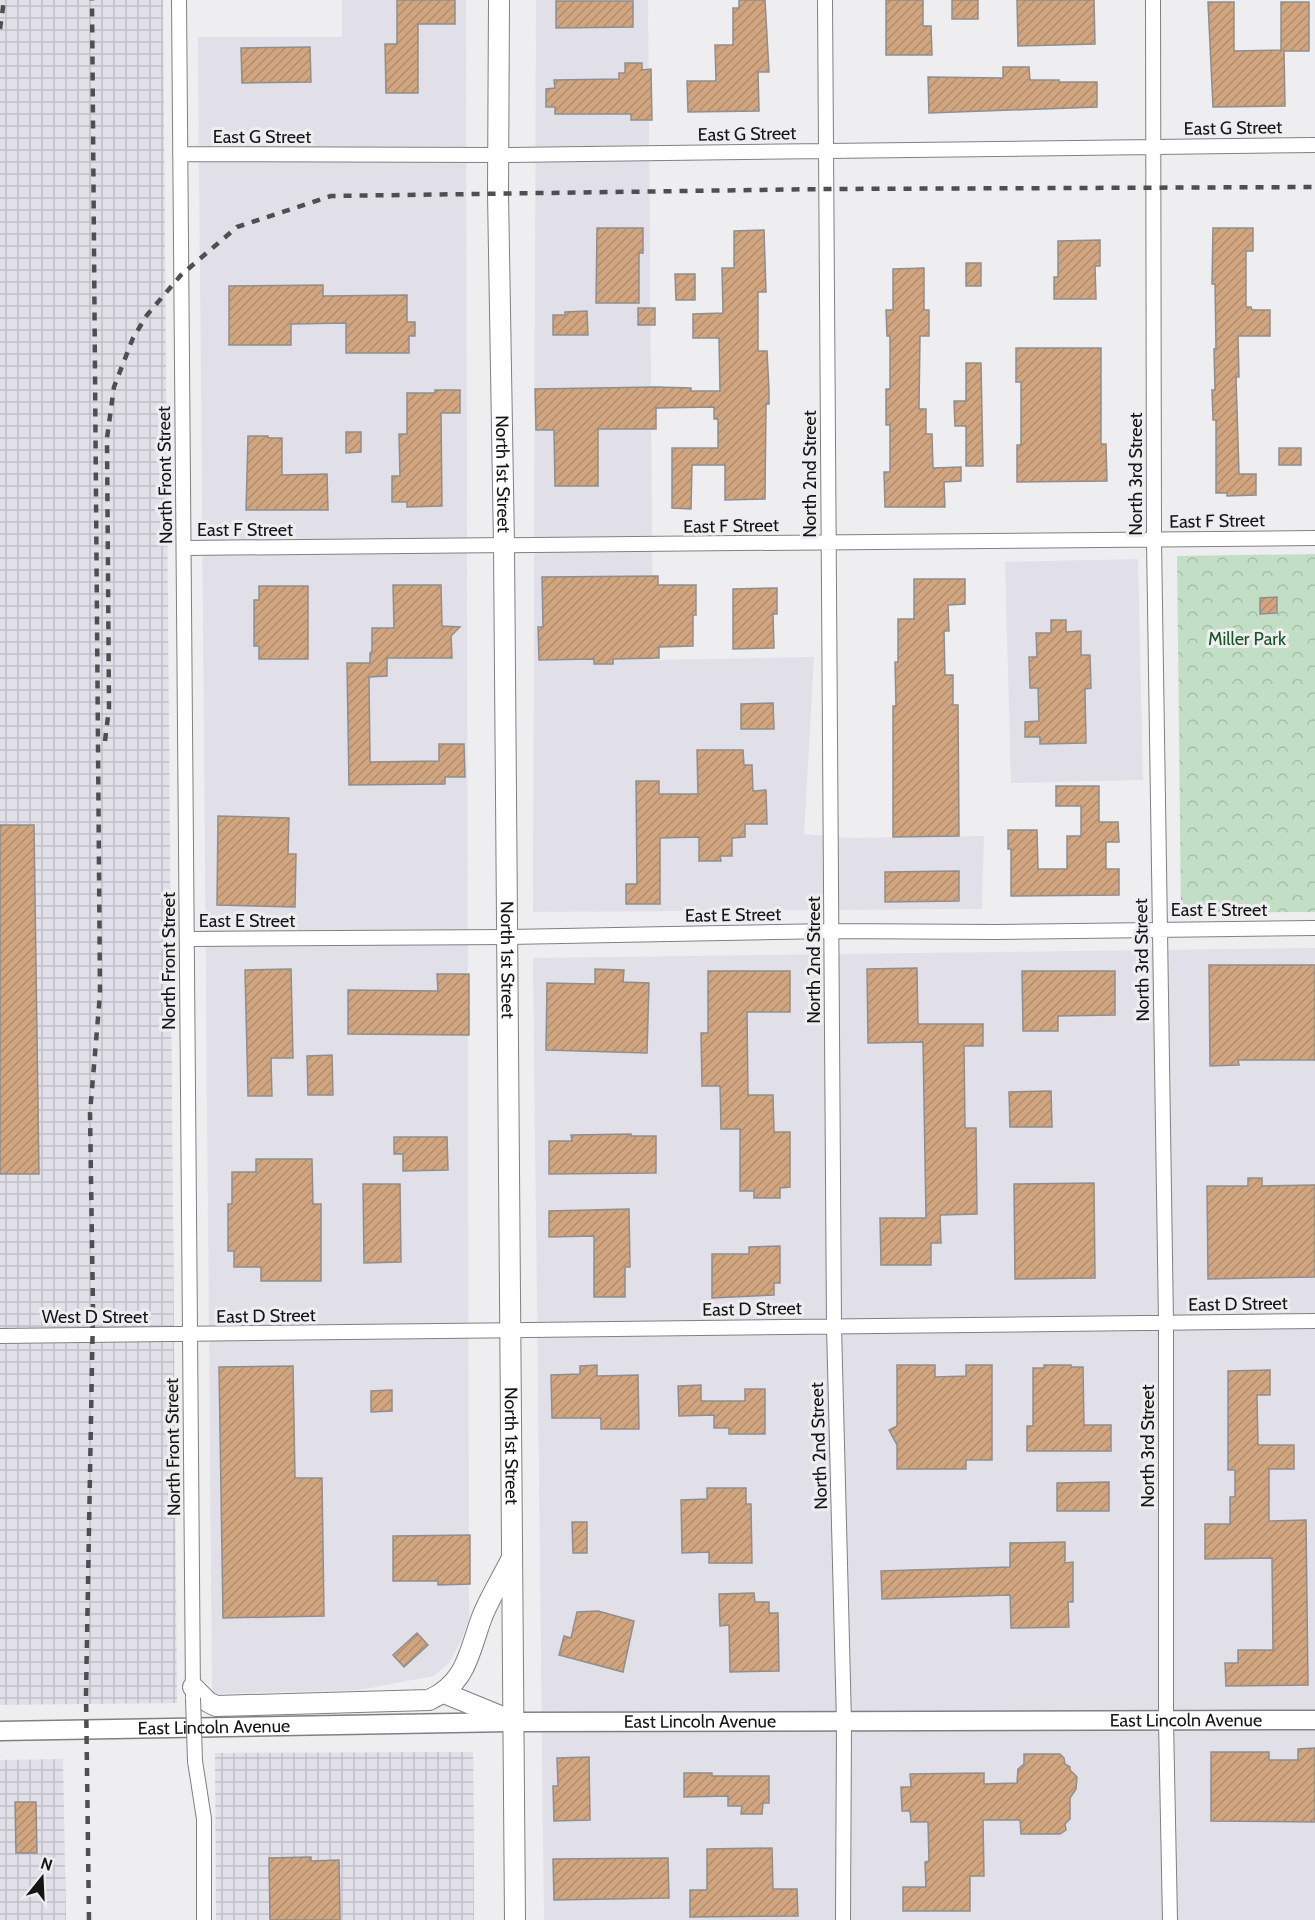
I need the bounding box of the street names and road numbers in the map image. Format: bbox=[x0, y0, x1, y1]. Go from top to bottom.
street label: East G Street bbox=[1184, 116, 1282, 140]
street label: East G Street bbox=[698, 122, 796, 146]
street label: East G Street bbox=[213, 126, 311, 148]
street label: North Front Street bbox=[153, 406, 177, 544]
street label: North 2nd Street bbox=[799, 410, 821, 538]
street label: North 3rd Street bbox=[1125, 412, 1147, 536]
street label: North 1st Street bbox=[491, 415, 515, 533]
street label: East F Street bbox=[1169, 509, 1265, 533]
street label: East F Street bbox=[683, 514, 779, 538]
street label: East F Street bbox=[197, 519, 293, 541]
street label: North Front Street bbox=[158, 892, 180, 1030]
street label: North 2nd Street bbox=[803, 896, 825, 1024]
street label: North 3rd Street bbox=[1130, 898, 1154, 1022]
street label: East E Street bbox=[1171, 899, 1267, 921]
street label: North 1st Street bbox=[496, 901, 519, 1019]
street label: East E Street bbox=[685, 903, 781, 927]
street label: East E Street bbox=[199, 910, 295, 932]
street label: East D Street bbox=[1188, 1292, 1288, 1316]
street label: East D Street bbox=[702, 1297, 802, 1321]
street label: East D Street bbox=[216, 1304, 316, 1328]
street label: West D Street bbox=[42, 1306, 148, 1328]
street label: North Front Street bbox=[161, 1378, 185, 1516]
street label: North 2nd Street bbox=[806, 1382, 832, 1510]
street label: North 3rd Street bbox=[1137, 1384, 1159, 1508]
street label: North 1st Street bbox=[500, 1387, 523, 1505]
street label: East Lincoln Avenue bbox=[1110, 1709, 1262, 1732]
street label: East Lincoln Avenue bbox=[624, 1710, 776, 1733]
street label: East Lincoln Avenue bbox=[137, 1715, 290, 1740]

